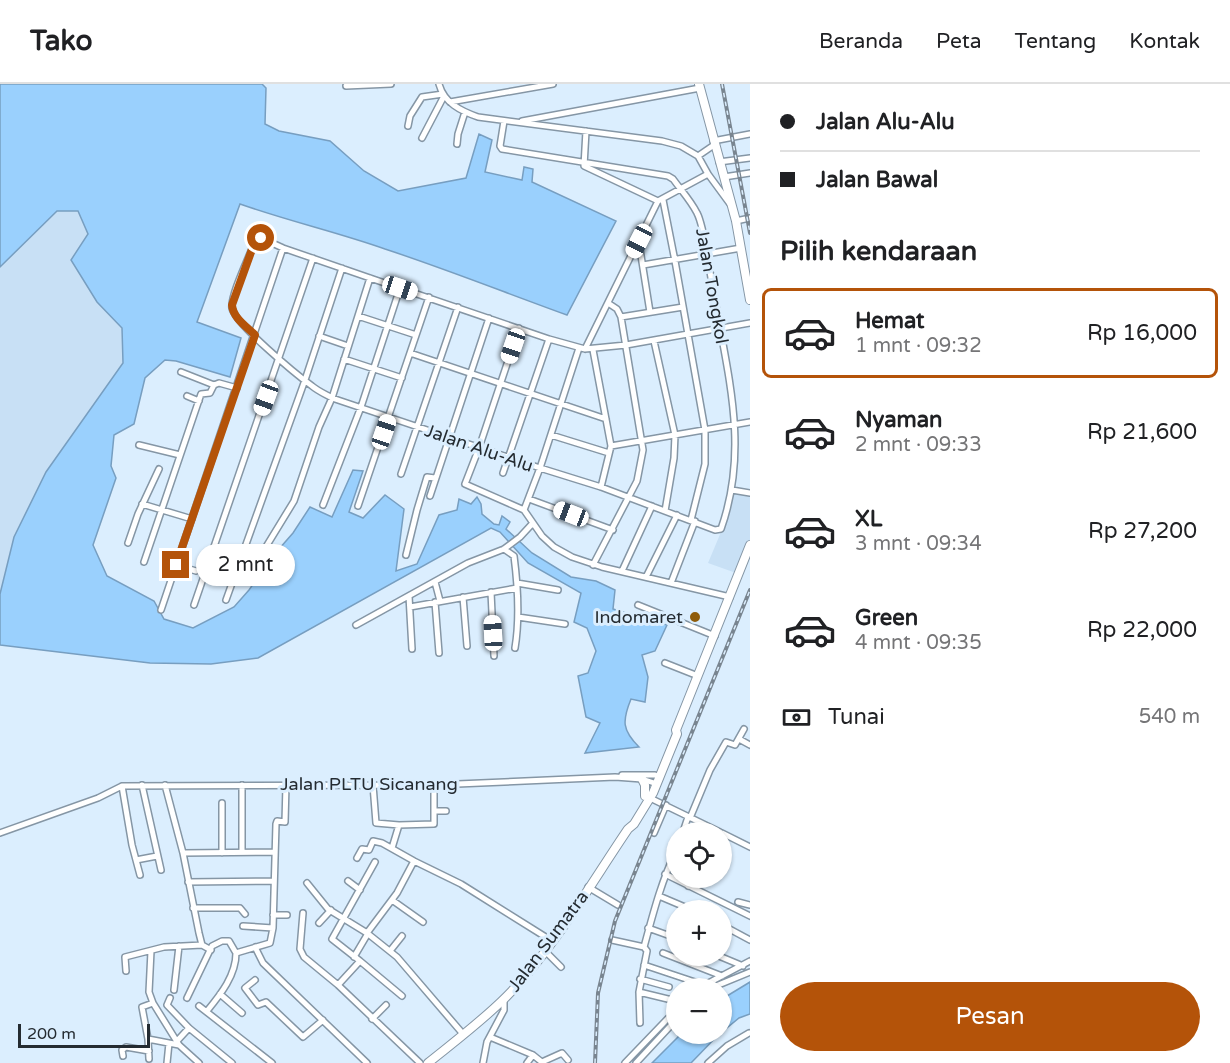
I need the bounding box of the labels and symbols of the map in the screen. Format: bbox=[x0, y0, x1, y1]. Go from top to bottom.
car bbox=[623, 221, 655, 261]
route start bbox=[247, 224, 274, 251]
street label: Jalan Tongkol bbox=[691, 227, 733, 345]
car bbox=[380, 274, 420, 302]
car bbox=[499, 326, 527, 366]
car bbox=[251, 378, 281, 418]
car bbox=[370, 412, 398, 452]
street label: Jalan Alu-Alu bbox=[422, 419, 536, 477]
car bbox=[551, 499, 591, 529]
callout: 2 mnt bbox=[197, 544, 296, 586]
route end bbox=[162, 551, 189, 578]
place label: Indomaret bbox=[594, 606, 683, 628]
marker: Indomaret bbox=[688, 610, 702, 624]
car bbox=[483, 615, 503, 651]
street label: Jalan PLTU Sicanang bbox=[280, 773, 458, 795]
street label: Jalan Sumatra bbox=[503, 886, 593, 996]
scale bar bbox=[18, 1021, 150, 1048]

